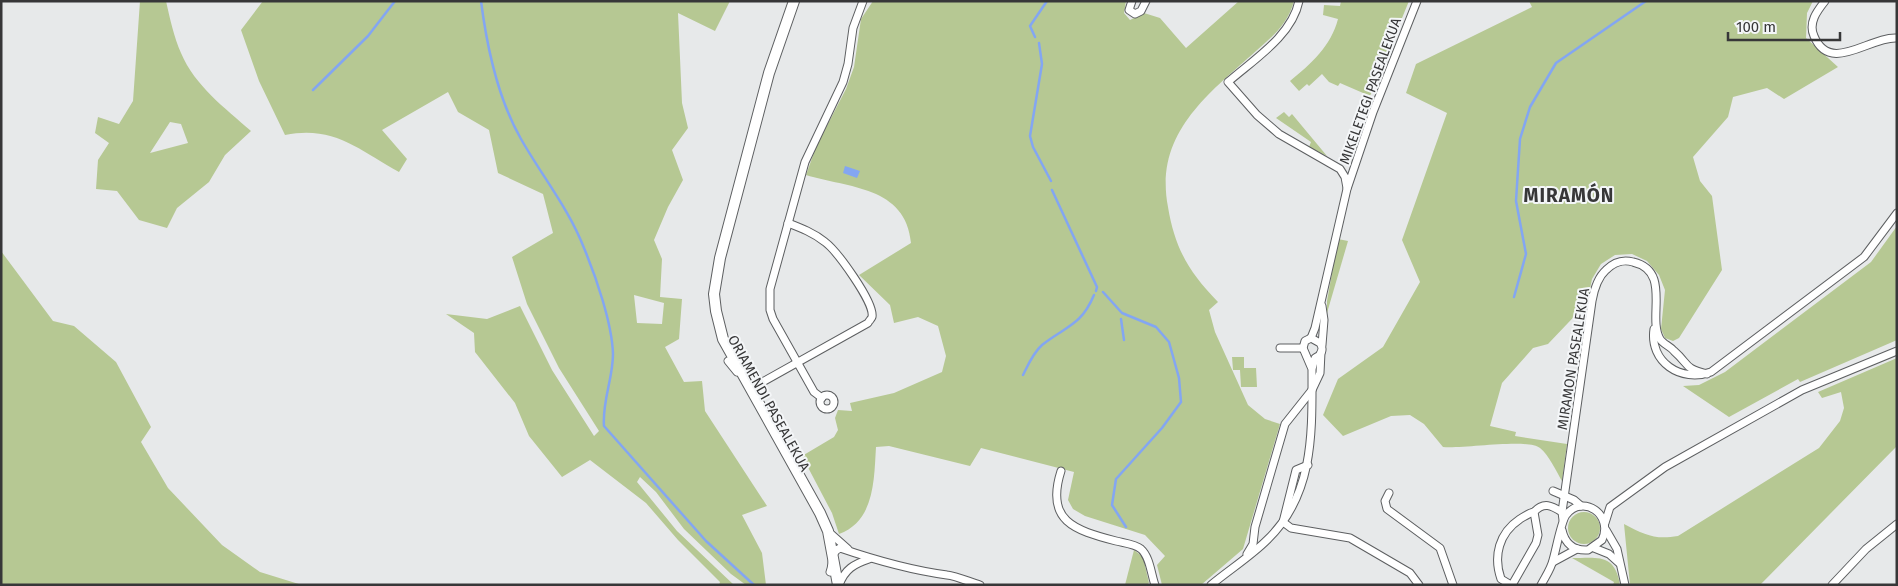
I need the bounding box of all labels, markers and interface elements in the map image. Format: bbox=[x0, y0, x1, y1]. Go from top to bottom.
scale bar bbox=[1728, 10, 1840, 42]
street label: MIKELETEGI PASEALEKUA bbox=[1336, 16, 1405, 167]
text: 100 m bbox=[1736, 18, 1776, 36]
district label: MIRAMÓN bbox=[1524, 183, 1614, 207]
street label: MIRAMON PASEALEKUA bbox=[1554, 287, 1593, 431]
street label: ORIAMENDI PASEALEKUA bbox=[724, 332, 813, 474]

